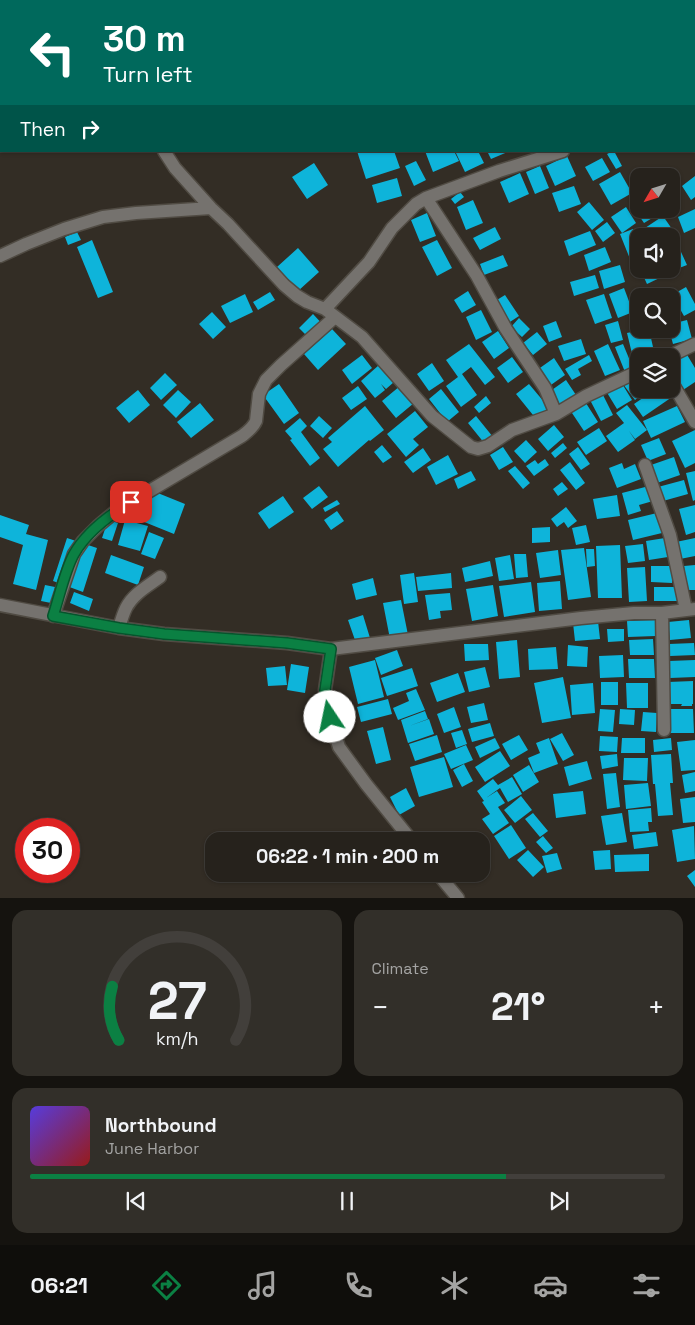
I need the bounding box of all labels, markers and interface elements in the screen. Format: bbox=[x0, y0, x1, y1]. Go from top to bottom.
text: 30 m bbox=[103, 17, 186, 61]
icon: left bbox=[20, 20, 85, 85]
text: Turn left bbox=[103, 60, 193, 88]
icon: right bbox=[76, 115, 104, 143]
text: Then bbox=[20, 117, 66, 142]
north arrow bbox=[630, 168, 680, 218]
map controls bbox=[630, 168, 680, 398]
button: sound bbox=[630, 228, 680, 278]
button: search bbox=[630, 288, 680, 338]
button: layers bbox=[630, 348, 680, 398]
pin bbox=[110, 481, 152, 523]
icon: arrive bbox=[117, 488, 145, 516]
position arrow bbox=[303, 690, 355, 742]
speed limit sign: 30 bbox=[15, 818, 80, 883]
text: 06:22 · 1 min · 200 m bbox=[256, 844, 439, 869]
text: Climate bbox=[372, 958, 429, 979]
text: 27 bbox=[147, 968, 206, 1034]
text: 21° bbox=[491, 983, 546, 1031]
text: − bbox=[372, 989, 389, 1025]
text: + bbox=[648, 989, 665, 1025]
text: km/h bbox=[155, 1027, 198, 1050]
text: Northbound bbox=[105, 1113, 217, 1138]
text: June Harbor bbox=[105, 1138, 199, 1159]
icon: previous bbox=[122, 1187, 150, 1215]
icon: pause bbox=[333, 1187, 361, 1215]
icon: next bbox=[545, 1187, 573, 1215]
icon: directions bbox=[149, 1268, 184, 1303]
icon: music bbox=[245, 1268, 280, 1303]
icon: phone bbox=[341, 1268, 376, 1303]
icon: climate bbox=[437, 1268, 472, 1303]
icon: car bbox=[533, 1268, 568, 1303]
icon: filters bbox=[629, 1268, 664, 1303]
text: 06:21 bbox=[31, 1271, 88, 1299]

